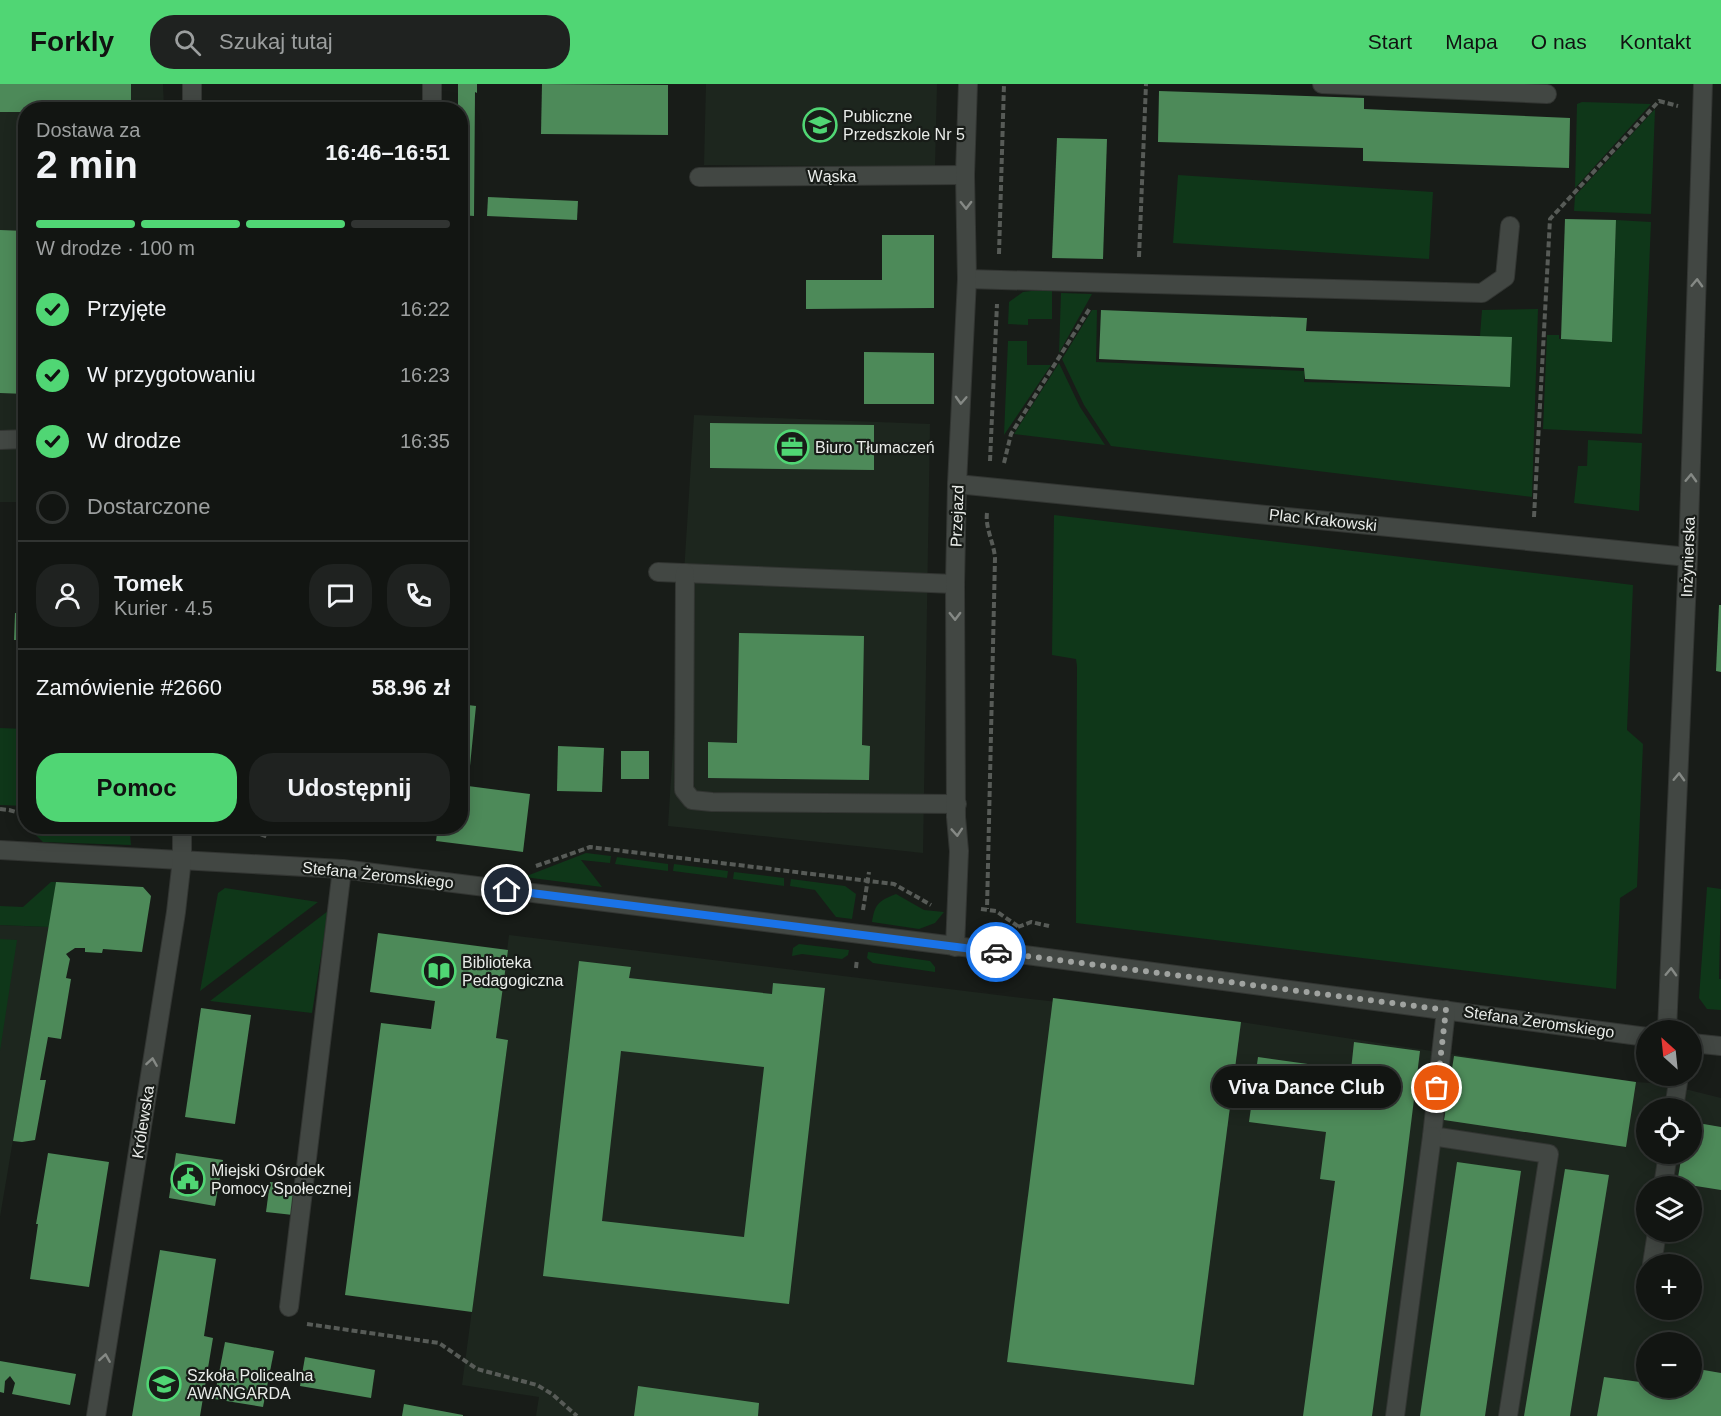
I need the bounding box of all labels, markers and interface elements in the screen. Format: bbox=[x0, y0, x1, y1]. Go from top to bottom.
search box bbox=[150, 15, 570, 69]
text: Forkly bbox=[30, 26, 114, 57]
icon: search bbox=[171, 26, 204, 59]
text: Szukaj tutaj bbox=[219, 29, 333, 54]
text: Start bbox=[1368, 30, 1412, 53]
text: Mapa bbox=[1445, 30, 1498, 53]
text: O nas bbox=[1531, 30, 1587, 53]
text: Kontakt bbox=[1620, 30, 1691, 53]
school or university icon: Publiczne Przedszkole Nr 5 bbox=[802, 107, 838, 143]
place label: Publiczne Przedszkole Nr 5 bbox=[843, 108, 965, 143]
text: Dostawa za bbox=[36, 119, 141, 141]
text: 16:46–16:51 bbox=[325, 140, 450, 165]
text: 2 min bbox=[36, 143, 138, 186]
street label: Wąska bbox=[808, 168, 857, 185]
one-way arrow bbox=[959, 201, 972, 210]
text: W drodze · 100 m bbox=[36, 237, 195, 259]
one-way arrow bbox=[1690, 278, 1703, 287]
icon: check bbox=[36, 293, 69, 326]
text: Przyjęte bbox=[87, 296, 166, 321]
text: 16:22 bbox=[400, 298, 450, 320]
icon: check bbox=[36, 359, 69, 392]
text: W przygotowaniu bbox=[87, 362, 256, 387]
text: 16:23 bbox=[400, 364, 450, 386]
one-way arrow bbox=[955, 396, 968, 405]
icon: check bbox=[36, 425, 69, 458]
text: W drodze bbox=[87, 428, 181, 453]
office icon: Biuro Tłumaczeń bbox=[774, 429, 810, 465]
text: 16:35 bbox=[400, 430, 450, 452]
place label: Biuro Tłumaczeń bbox=[815, 439, 935, 456]
one-way arrow bbox=[1684, 473, 1697, 482]
street label: Przejazd bbox=[947, 485, 967, 547]
text: Dostarczone bbox=[87, 494, 211, 519]
street label: Plac Krakowski bbox=[1268, 506, 1378, 534]
street label: Inżynierska bbox=[1678, 516, 1698, 598]
button: person bbox=[36, 564, 99, 627]
button: chat bbox=[309, 564, 372, 627]
button: phone bbox=[387, 564, 450, 627]
text: Tomek bbox=[114, 571, 183, 596]
text: Kurier · 4.5 bbox=[114, 597, 213, 619]
one-way arrow bbox=[949, 612, 962, 621]
text: Zamówienie #2660 bbox=[36, 675, 222, 700]
text: 58.96 zł bbox=[372, 675, 450, 700]
button: Pomoc bbox=[36, 753, 237, 822]
button: Udostępnij bbox=[249, 753, 450, 822]
one-way arrow bbox=[1672, 773, 1685, 782]
one-way arrow bbox=[950, 828, 963, 837]
street label: Stefana Żeromskiego bbox=[301, 858, 455, 891]
pin bbox=[481, 864, 532, 915]
icon: home bbox=[490, 873, 523, 906]
courier bbox=[966, 922, 1026, 982]
icon: car bbox=[980, 936, 1013, 969]
library icon: Biblioteka Pedagogiczna bbox=[421, 953, 457, 989]
place label: Biblioteka Pedagogiczna bbox=[462, 954, 564, 989]
one-way arrow bbox=[1664, 968, 1677, 977]
street label: Stefana Żeromskiego bbox=[1463, 1002, 1616, 1041]
north arrow bbox=[1636, 1020, 1702, 1086]
map controls bbox=[1636, 1020, 1702, 1398]
one-way arrow bbox=[145, 1057, 158, 1067]
pin bbox=[1411, 1062, 1462, 1113]
callout: Viva Dance Club bbox=[1212, 1067, 1401, 1109]
icon: bag bbox=[1420, 1071, 1453, 1104]
text: Viva Dance Club bbox=[1228, 1076, 1385, 1098]
street label: Królewska bbox=[129, 1084, 157, 1160]
button: locate bbox=[1636, 1098, 1702, 1164]
public building icon: Miejski Ośrodek Pomocy Społecznej bbox=[170, 1161, 206, 1197]
place label: Miejski Ośrodek Pomocy Społecznej bbox=[211, 1162, 352, 1197]
button: layers bbox=[1636, 1176, 1702, 1242]
button: + bbox=[1636, 1254, 1702, 1320]
button: − bbox=[1636, 1332, 1702, 1398]
one-way arrow bbox=[99, 1354, 111, 1363]
school or university icon: Szkoła Policealna AWANGARDA bbox=[146, 1366, 182, 1402]
place label: Szkoła Policealna AWANGARDA bbox=[187, 1367, 313, 1402]

